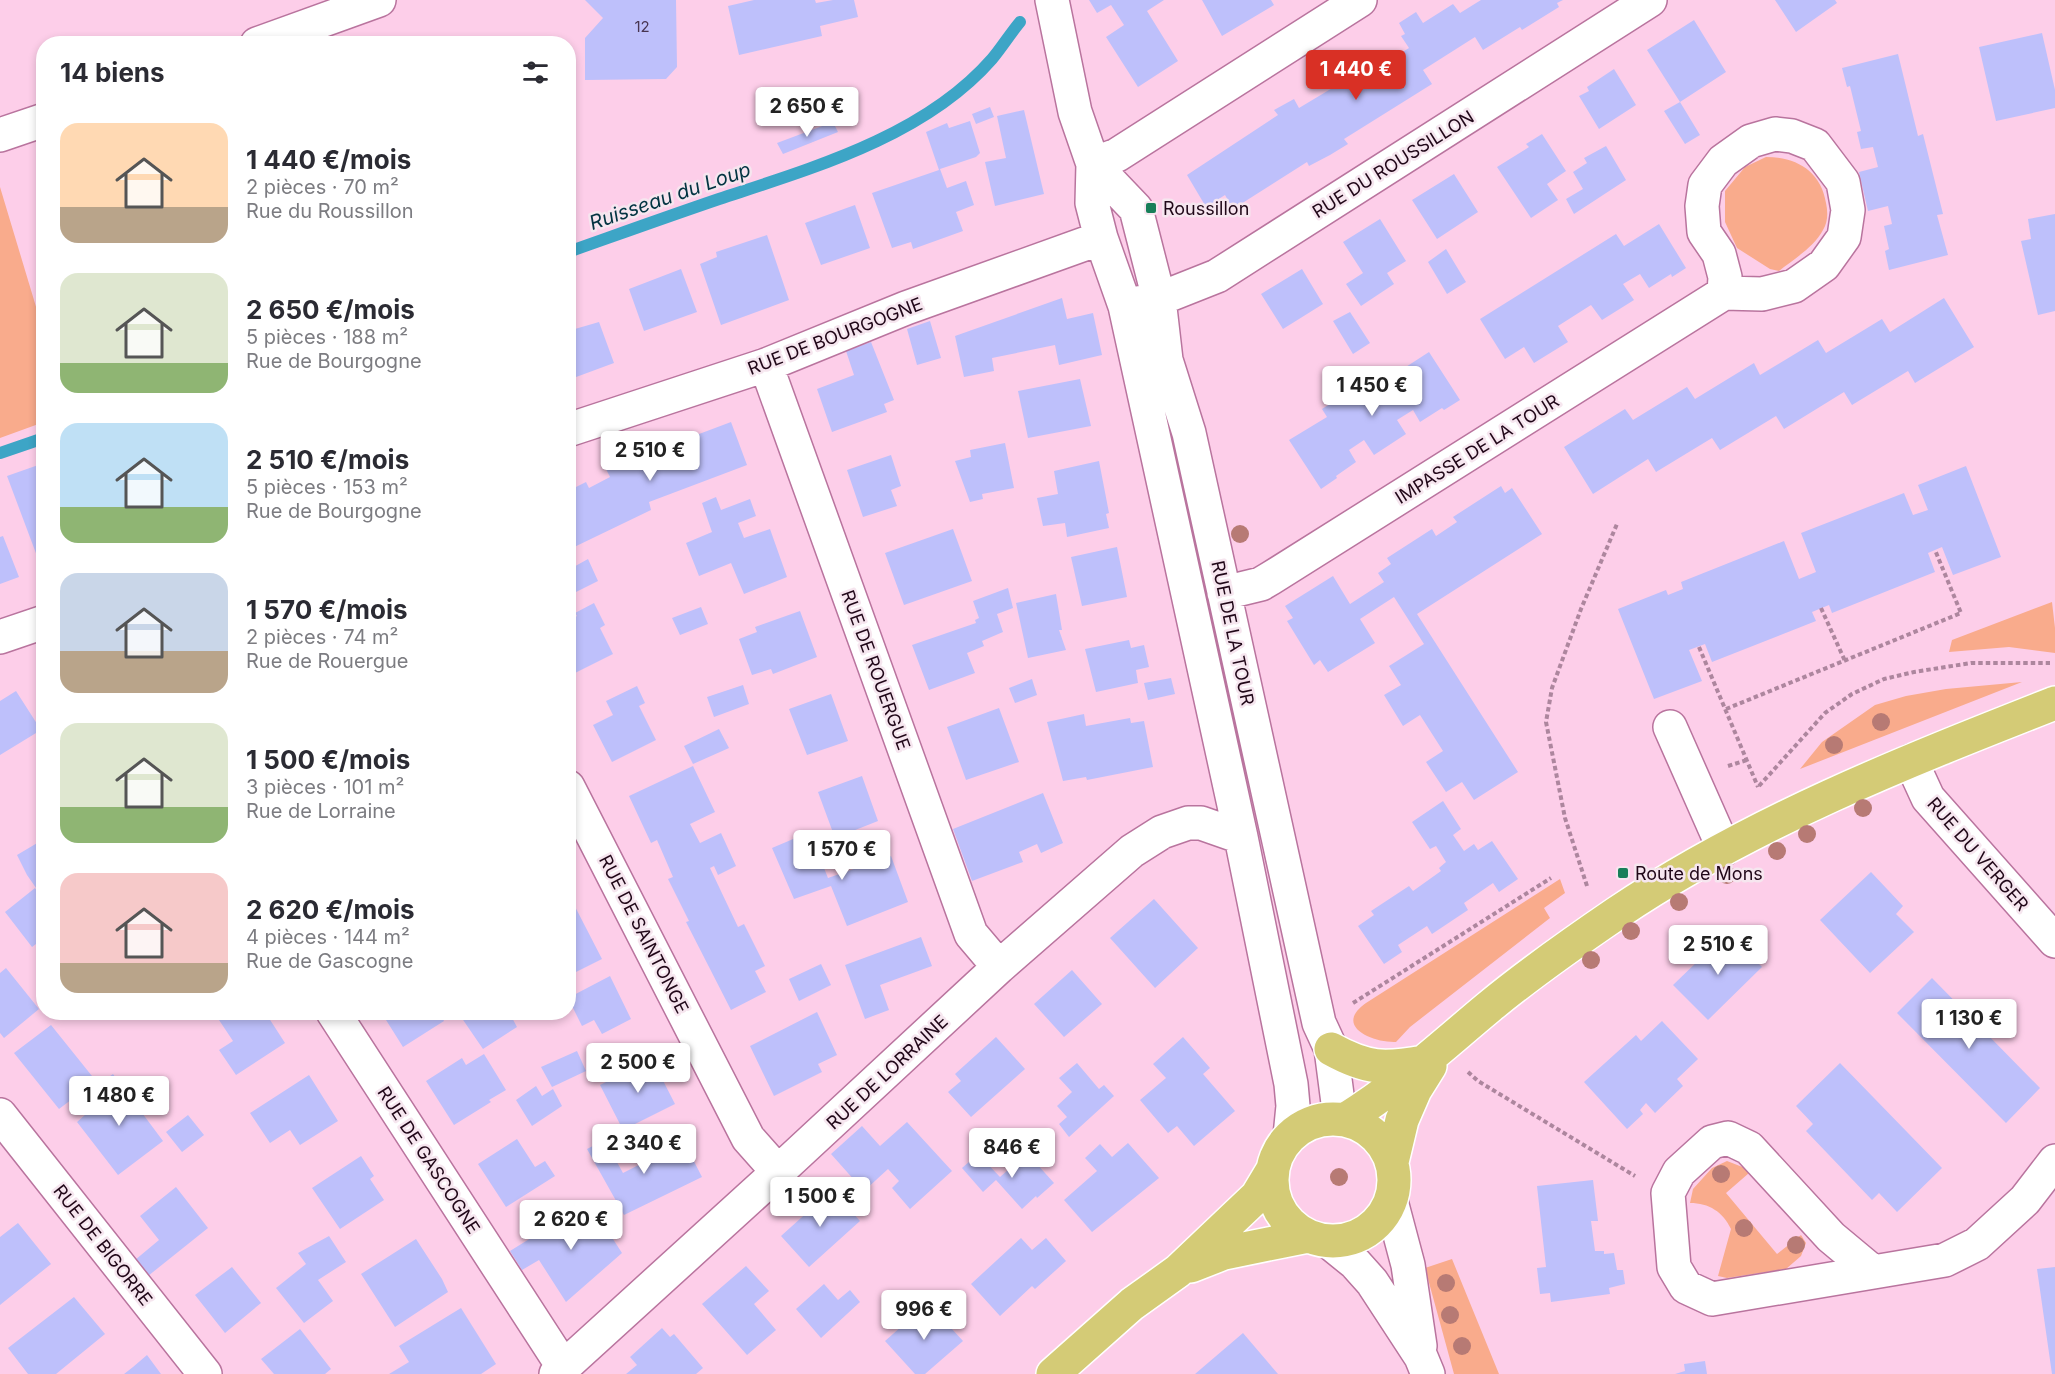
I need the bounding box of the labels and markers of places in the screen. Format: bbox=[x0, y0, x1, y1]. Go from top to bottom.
pin: 1 440 € bbox=[1301, 50, 1411, 101]
pin: 2 650 € bbox=[752, 87, 862, 138]
place label: Roussillon bbox=[1163, 198, 1249, 219]
marker: Roussillon bbox=[1144, 201, 1158, 215]
pin: 1 450 € bbox=[1317, 366, 1427, 417]
pin: 2 510 € bbox=[595, 431, 705, 482]
pin: 1 570 € bbox=[787, 830, 897, 881]
place label: Route de Mons bbox=[1635, 863, 1763, 884]
marker: Route de Mons bbox=[1616, 866, 1630, 880]
pin: 2 510 € bbox=[1663, 925, 1773, 976]
pin: 1 130 € bbox=[1914, 999, 2024, 1050]
pin: 2 500 € bbox=[583, 1043, 693, 1094]
pin: 1 480 € bbox=[64, 1076, 174, 1127]
pin: 2 340 € bbox=[589, 1124, 699, 1175]
pin: 846 € bbox=[970, 1128, 1054, 1179]
pin: 1 500 € bbox=[765, 1177, 875, 1228]
pin: 2 620 € bbox=[516, 1200, 626, 1251]
pin: 996 € bbox=[882, 1290, 966, 1341]

